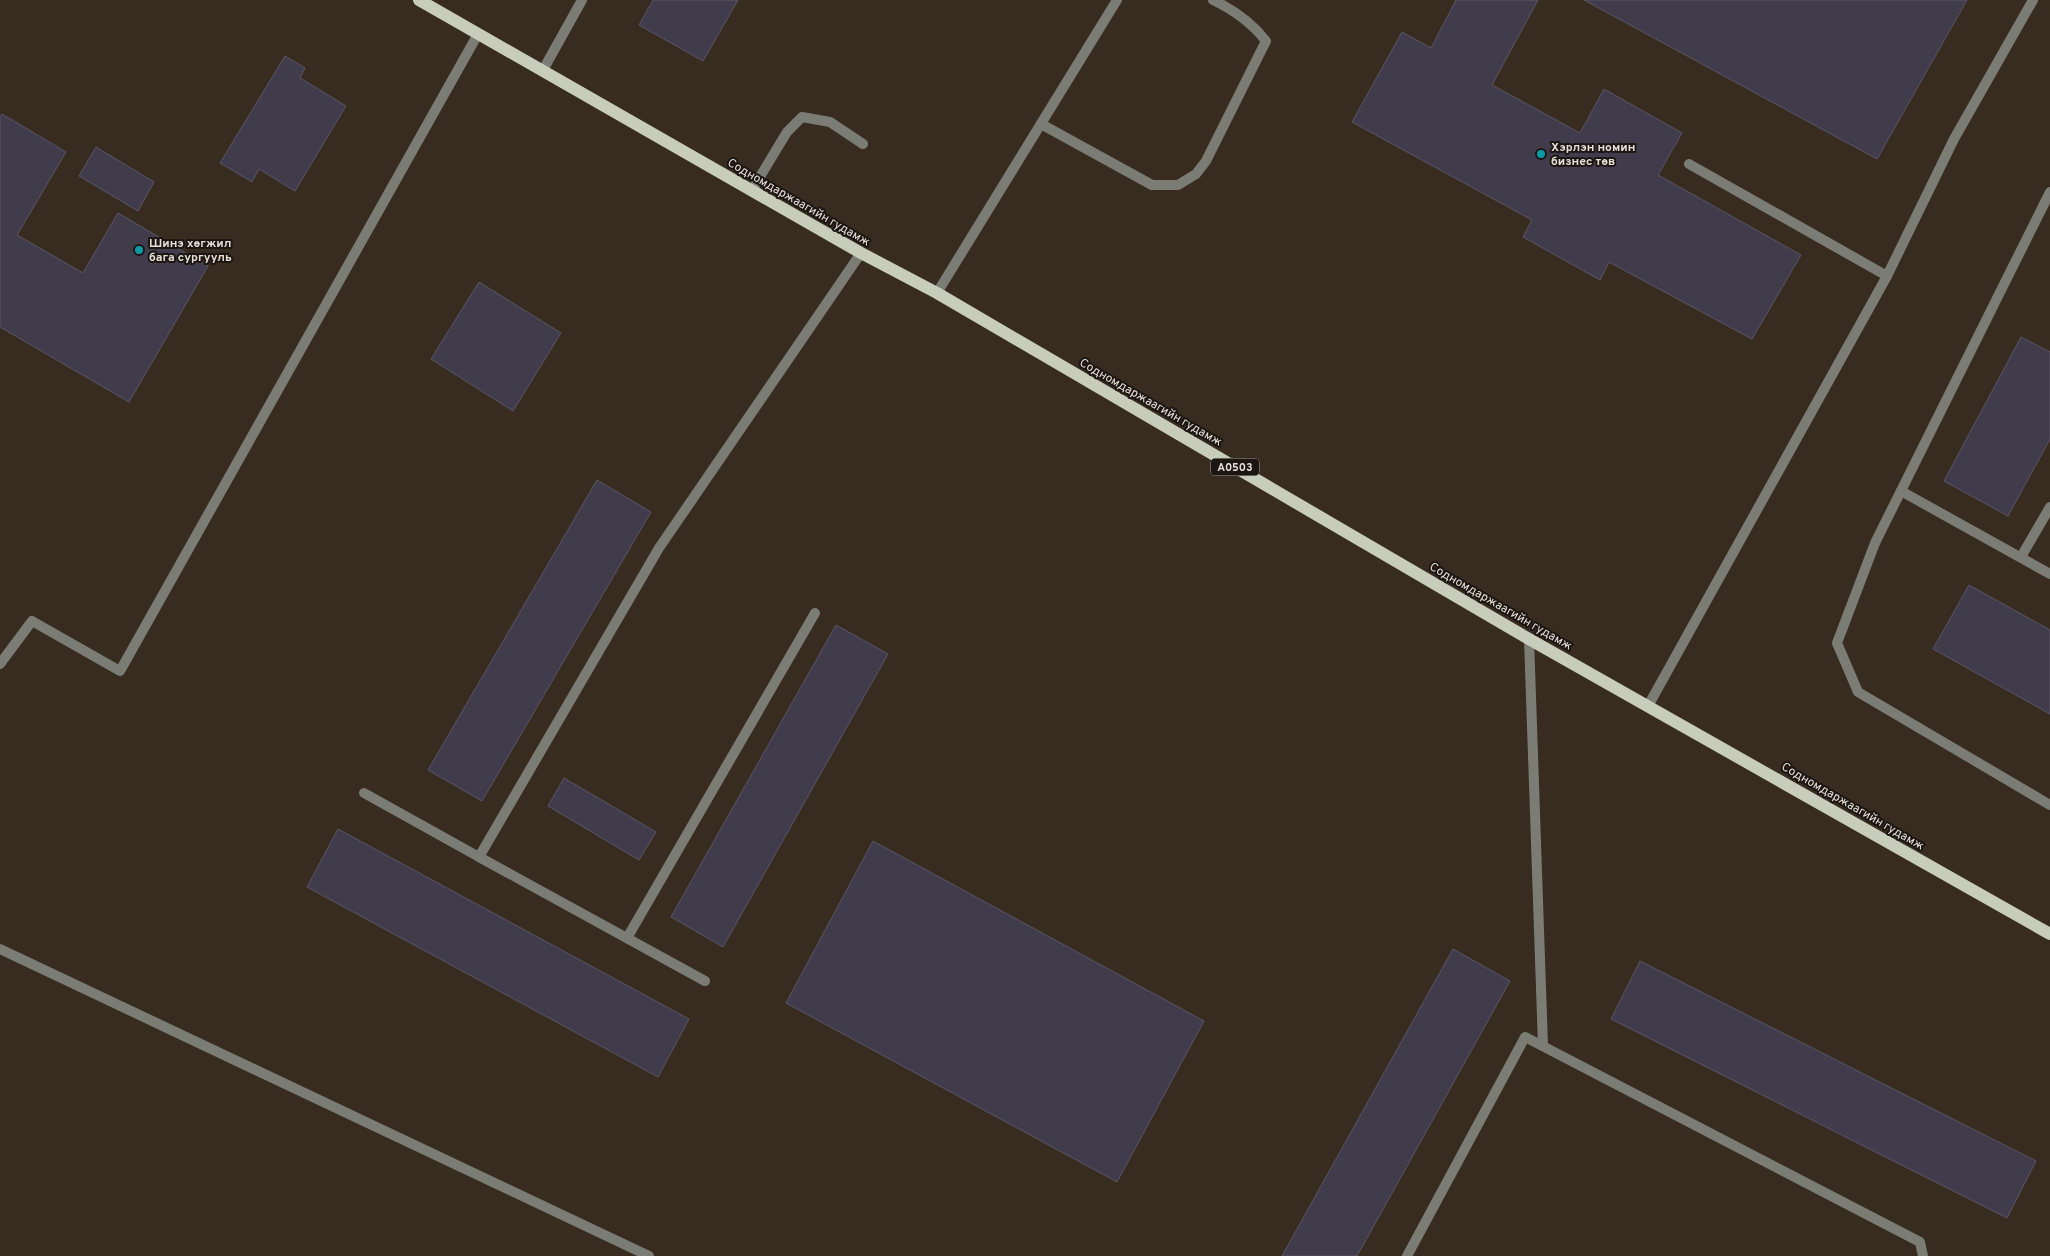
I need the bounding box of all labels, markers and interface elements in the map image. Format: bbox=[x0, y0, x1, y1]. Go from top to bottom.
place label: Хэрлэн номин бизнес төв bbox=[1551, 140, 1635, 170]
marker: Хэрлэн номин бизнес төв bbox=[1535, 148, 1547, 160]
street label: Содномдаржаагийн гудамж bbox=[724, 155, 873, 250]
place label: Шинэ хөгжил бага сургууль bbox=[149, 236, 232, 266]
marker: Шинэ хөгжил бага сургууль bbox=[133, 244, 145, 256]
street label: Содномдаржаагийн гудамж bbox=[1076, 355, 1225, 450]
road number: A0503 bbox=[1211, 458, 1259, 476]
street label: Содномдаржаагийн гудамж bbox=[1426, 559, 1575, 654]
street label: Содномдаржаагийн гудамж bbox=[1778, 759, 1927, 854]

